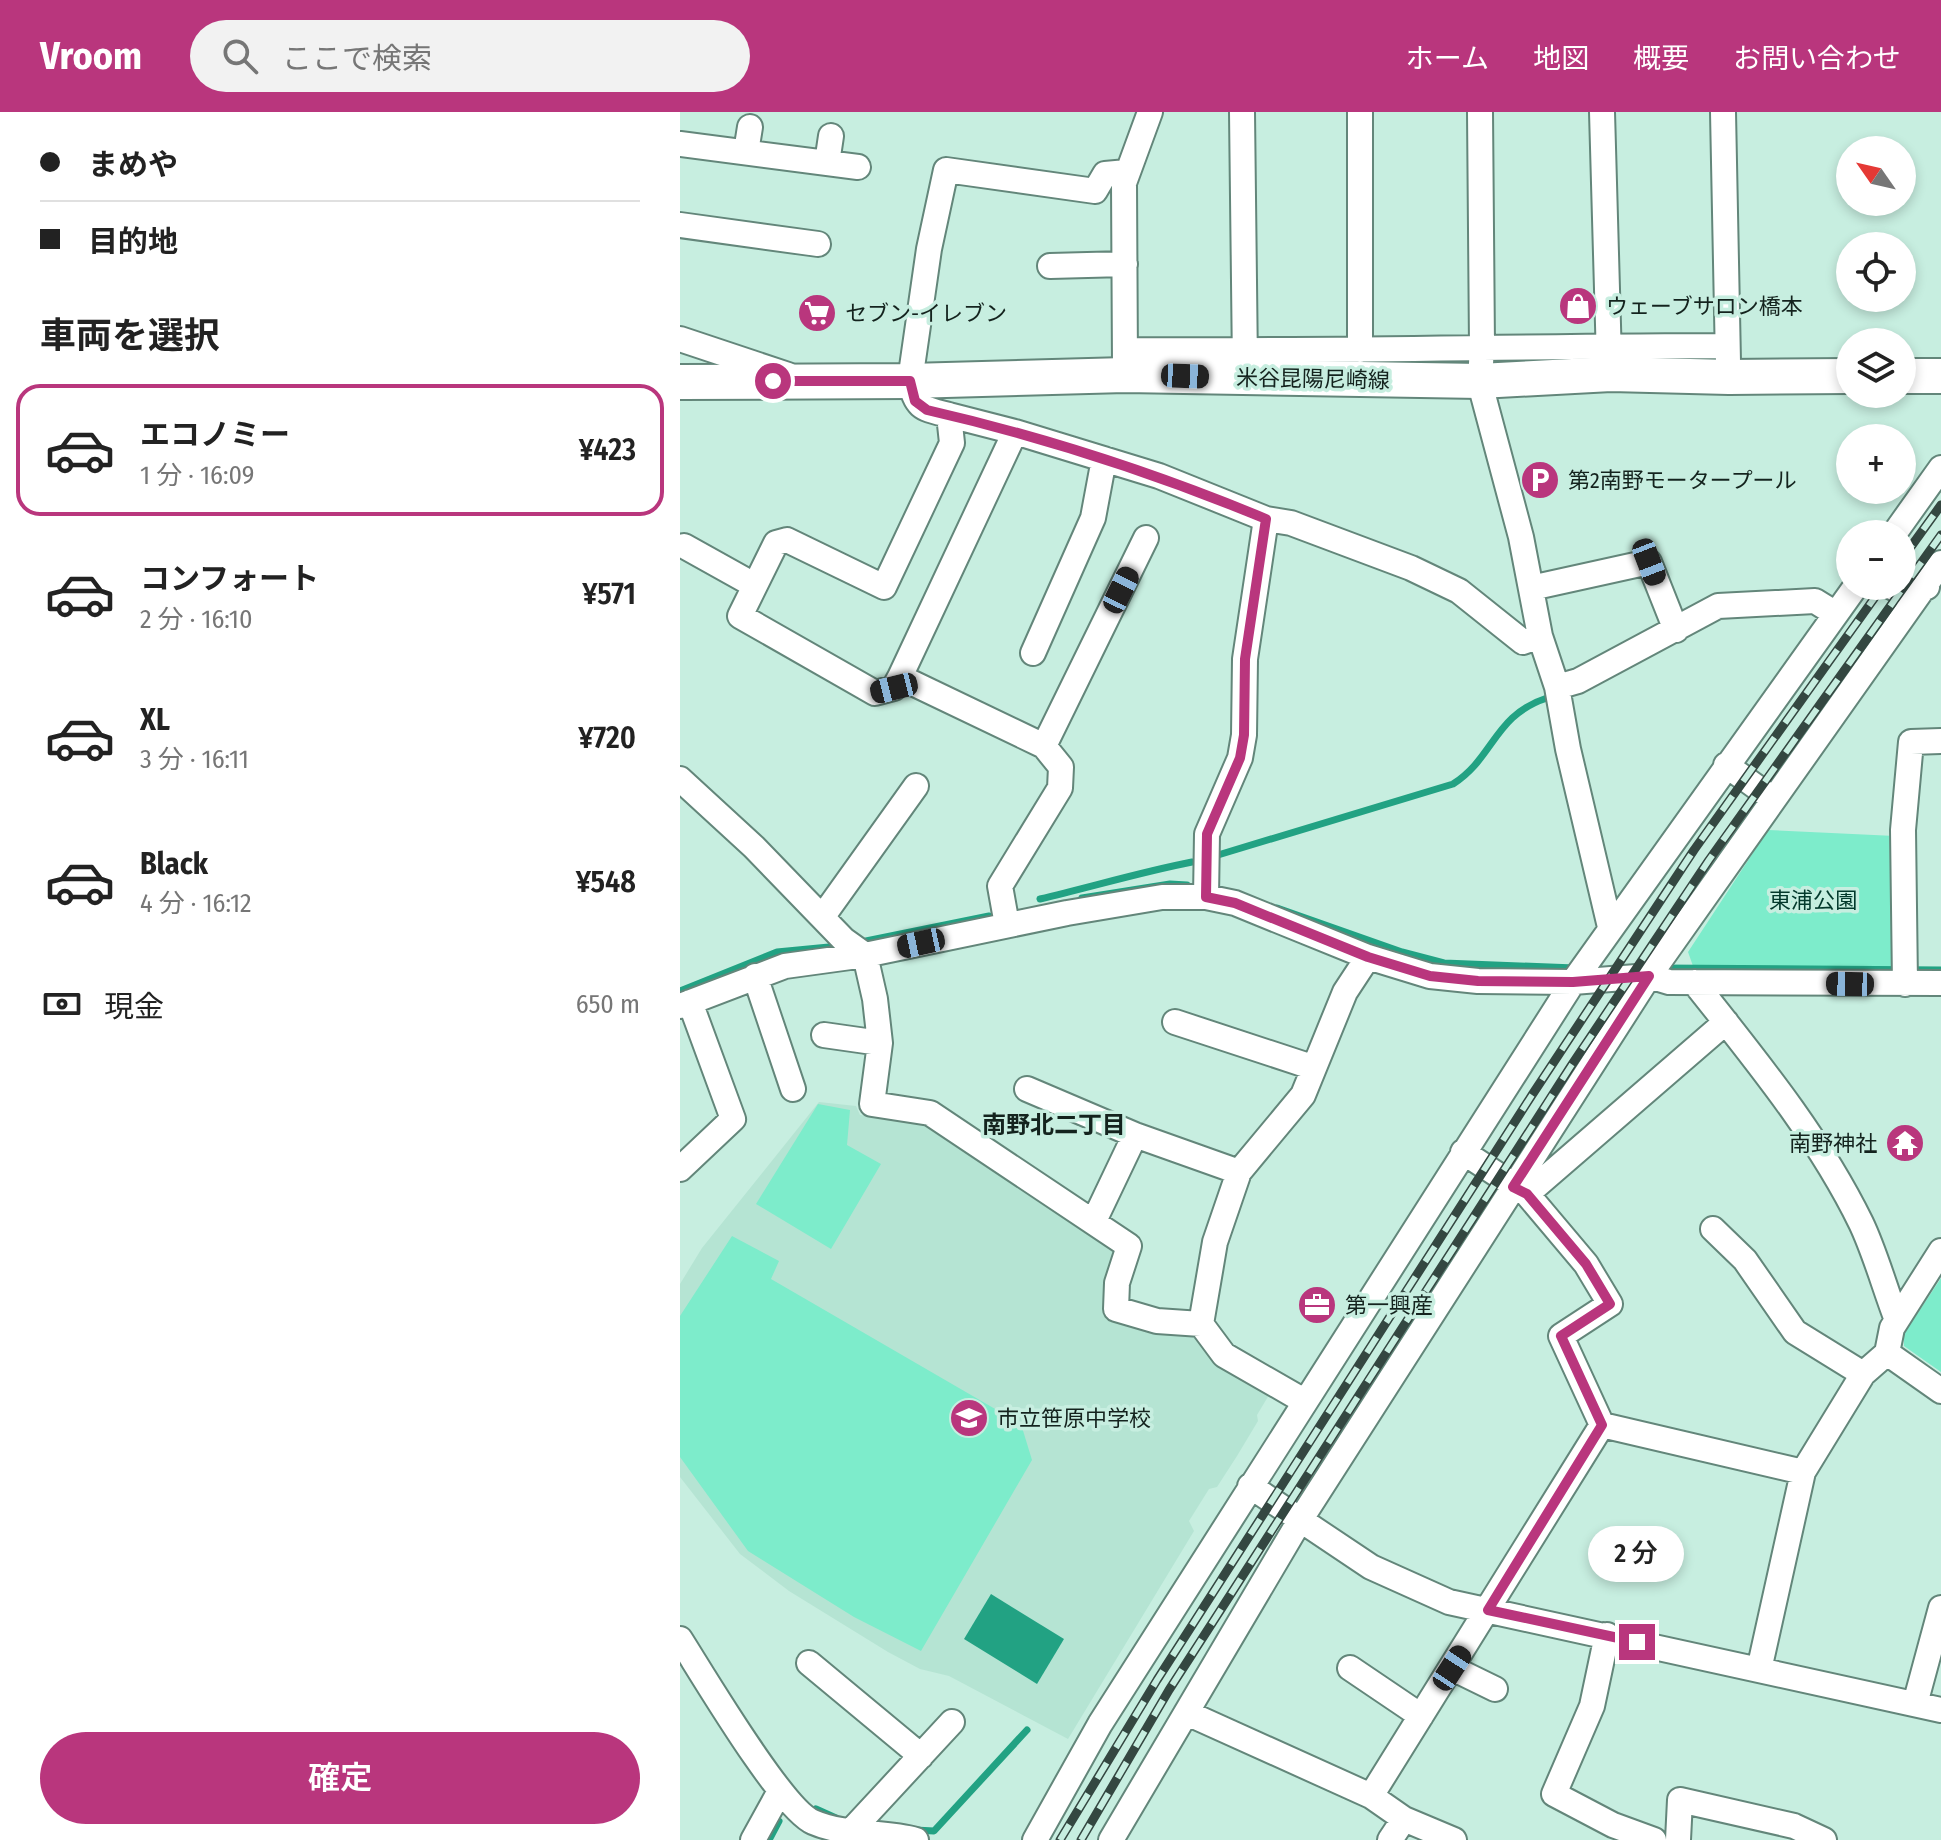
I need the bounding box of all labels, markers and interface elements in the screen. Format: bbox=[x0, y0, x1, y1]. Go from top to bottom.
search box bbox=[190, 20, 750, 92]
text: Vroom bbox=[40, 33, 142, 79]
icon: search bbox=[218, 34, 262, 78]
text: ここで検索 bbox=[282, 41, 432, 77]
text: ホーム bbox=[1406, 42, 1489, 75]
text: 地図 bbox=[1533, 42, 1589, 75]
text: 概要 bbox=[1633, 42, 1689, 75]
text: お問い合わせ bbox=[1733, 42, 1901, 75]
north arrow bbox=[1836, 136, 1916, 216]
map controls bbox=[1836, 136, 1916, 600]
text: まめや bbox=[88, 147, 178, 183]
text: 目的地 bbox=[88, 224, 178, 260]
button: locate bbox=[1836, 232, 1916, 312]
shop icon: ウェーブサロン橋本 bbox=[1557, 285, 1599, 327]
supermarket icon: セブン-イレブン bbox=[796, 292, 838, 334]
place label: ウェーブサロン橋本 bbox=[1606, 293, 1803, 320]
place label: セブン-イレブン bbox=[845, 300, 1007, 327]
text: 車両を選択 bbox=[40, 314, 220, 358]
button: layers bbox=[1836, 328, 1916, 408]
route start bbox=[755, 363, 791, 399]
car bbox=[1161, 363, 1209, 389]
street label: 米谷昆陽尼崎線 bbox=[1236, 364, 1390, 394]
icon: car bbox=[44, 414, 116, 486]
text: エコノミー bbox=[140, 417, 290, 453]
button: + bbox=[1836, 424, 1916, 504]
text: ¥423 bbox=[579, 432, 636, 468]
parking icon: 第2南野モータープール bbox=[1519, 459, 1561, 501]
text: 1 分 · 16:09 bbox=[140, 460, 255, 491]
place label: 第2南野モータープール bbox=[1568, 467, 1796, 494]
button: − bbox=[1836, 520, 1916, 600]
car bbox=[1629, 535, 1669, 589]
icon: car bbox=[44, 558, 116, 630]
text: コンフォート bbox=[140, 561, 319, 597]
car bbox=[1100, 563, 1142, 617]
text: ¥571 bbox=[582, 576, 636, 612]
text: 2 分 · 16:10 bbox=[140, 604, 252, 635]
car bbox=[868, 671, 920, 705]
icon: car bbox=[44, 702, 116, 774]
text: XL bbox=[140, 702, 170, 738]
text: ¥720 bbox=[578, 720, 636, 756]
text: 3 分 · 16:11 bbox=[140, 744, 249, 775]
icon: car bbox=[44, 846, 116, 918]
text: Black bbox=[140, 846, 208, 882]
text: ¥548 bbox=[576, 864, 636, 900]
park label: 東浦公園 bbox=[1769, 887, 1857, 914]
text: 4 分 · 16:12 bbox=[140, 888, 252, 919]
car bbox=[895, 926, 947, 960]
car bbox=[1826, 972, 1874, 996]
icon: cash bbox=[40, 982, 84, 1026]
text: 現金 bbox=[104, 989, 164, 1025]
text: 650 m bbox=[576, 989, 640, 1020]
district label: 南野北二丁目 bbox=[982, 1111, 1126, 1139]
temple icon: 南野神社 bbox=[1884, 1122, 1926, 1164]
place label: 南野神社 bbox=[1789, 1130, 1877, 1157]
office icon: 第一興産 bbox=[1296, 1284, 1338, 1326]
place label: 第一興産 bbox=[1345, 1292, 1433, 1319]
school or university icon: 市立笹原中学校 bbox=[948, 1397, 990, 1439]
place label: 市立笹原中学校 bbox=[997, 1405, 1151, 1432]
callout: 2 分 bbox=[1589, 1526, 1685, 1582]
text: 2 分 bbox=[1614, 1538, 1658, 1569]
route end bbox=[1619, 1624, 1655, 1660]
car bbox=[1429, 1641, 1475, 1695]
button: 確定 bbox=[40, 1732, 640, 1824]

